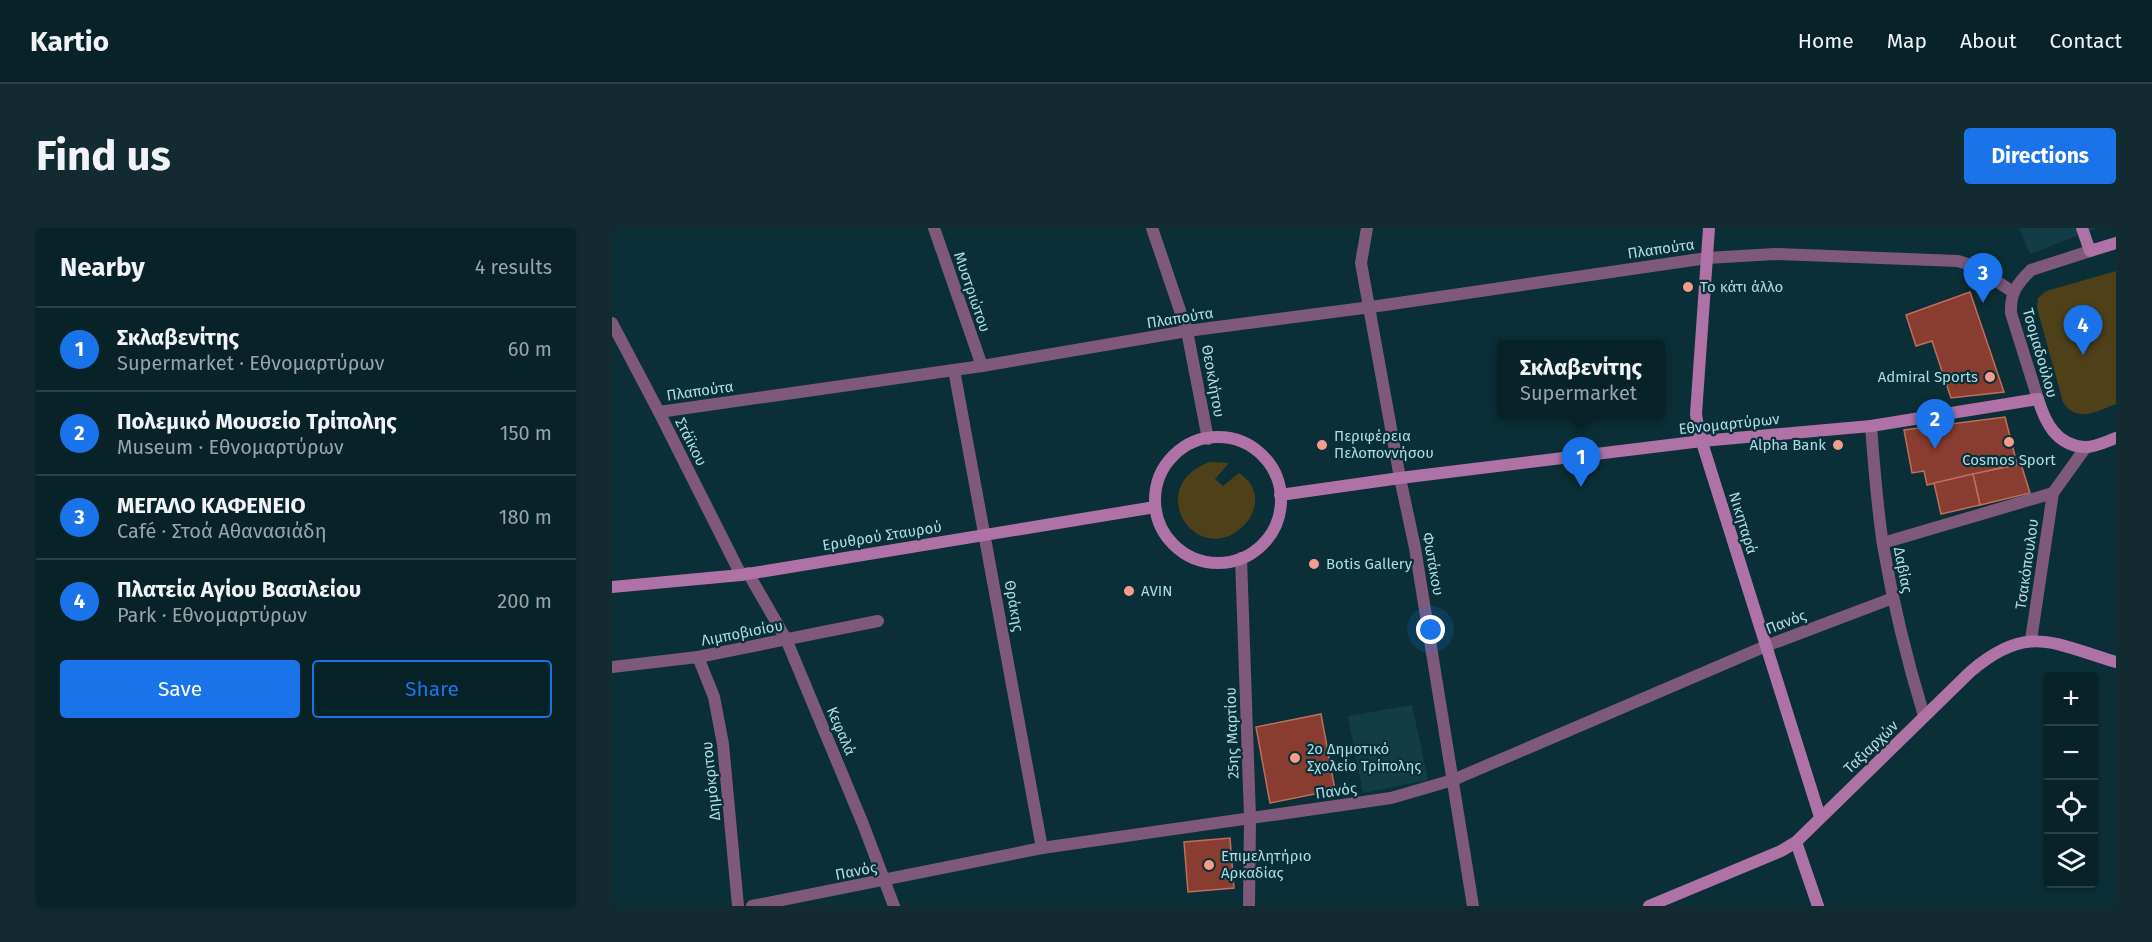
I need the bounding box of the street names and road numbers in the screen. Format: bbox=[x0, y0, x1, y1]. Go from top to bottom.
street label: Πλαπούτα bbox=[1626, 235, 1696, 263]
street label: Μυστριώτου bbox=[950, 250, 994, 334]
street label: Πλαπούτα bbox=[1145, 304, 1215, 332]
street label: Τσομαδούλου bbox=[2019, 306, 2061, 400]
street label: Θεοκλήτου bbox=[1198, 343, 1228, 419]
street label: Πλαπούτα bbox=[665, 377, 735, 405]
street label: Εθνομαρτύρων bbox=[1678, 410, 1781, 438]
street label: Στάϊκου bbox=[671, 415, 711, 469]
street label: Νικηταρά bbox=[1725, 490, 1761, 556]
street label: Ερυθρού Σταυρού bbox=[821, 518, 943, 554]
street label: Τσακόπουλου bbox=[2012, 518, 2042, 610]
street label: Φωτάκου bbox=[1419, 531, 1447, 597]
street label: Δαβίας bbox=[1890, 545, 1916, 595]
street label: Θράκης bbox=[1001, 579, 1027, 633]
street label: Πανός bbox=[1763, 606, 1809, 638]
street label: Λιμποβισίου bbox=[700, 616, 784, 650]
street label: 25ης Μαρτίου bbox=[1221, 687, 1243, 779]
street label: Κεφαλά bbox=[823, 704, 859, 758]
street label: Ταξιαρχών bbox=[1840, 716, 1903, 777]
street label: Δημόκριτου bbox=[698, 740, 724, 822]
street label: Πανός bbox=[1314, 779, 1358, 803]
street label: Πανός bbox=[834, 858, 878, 884]

